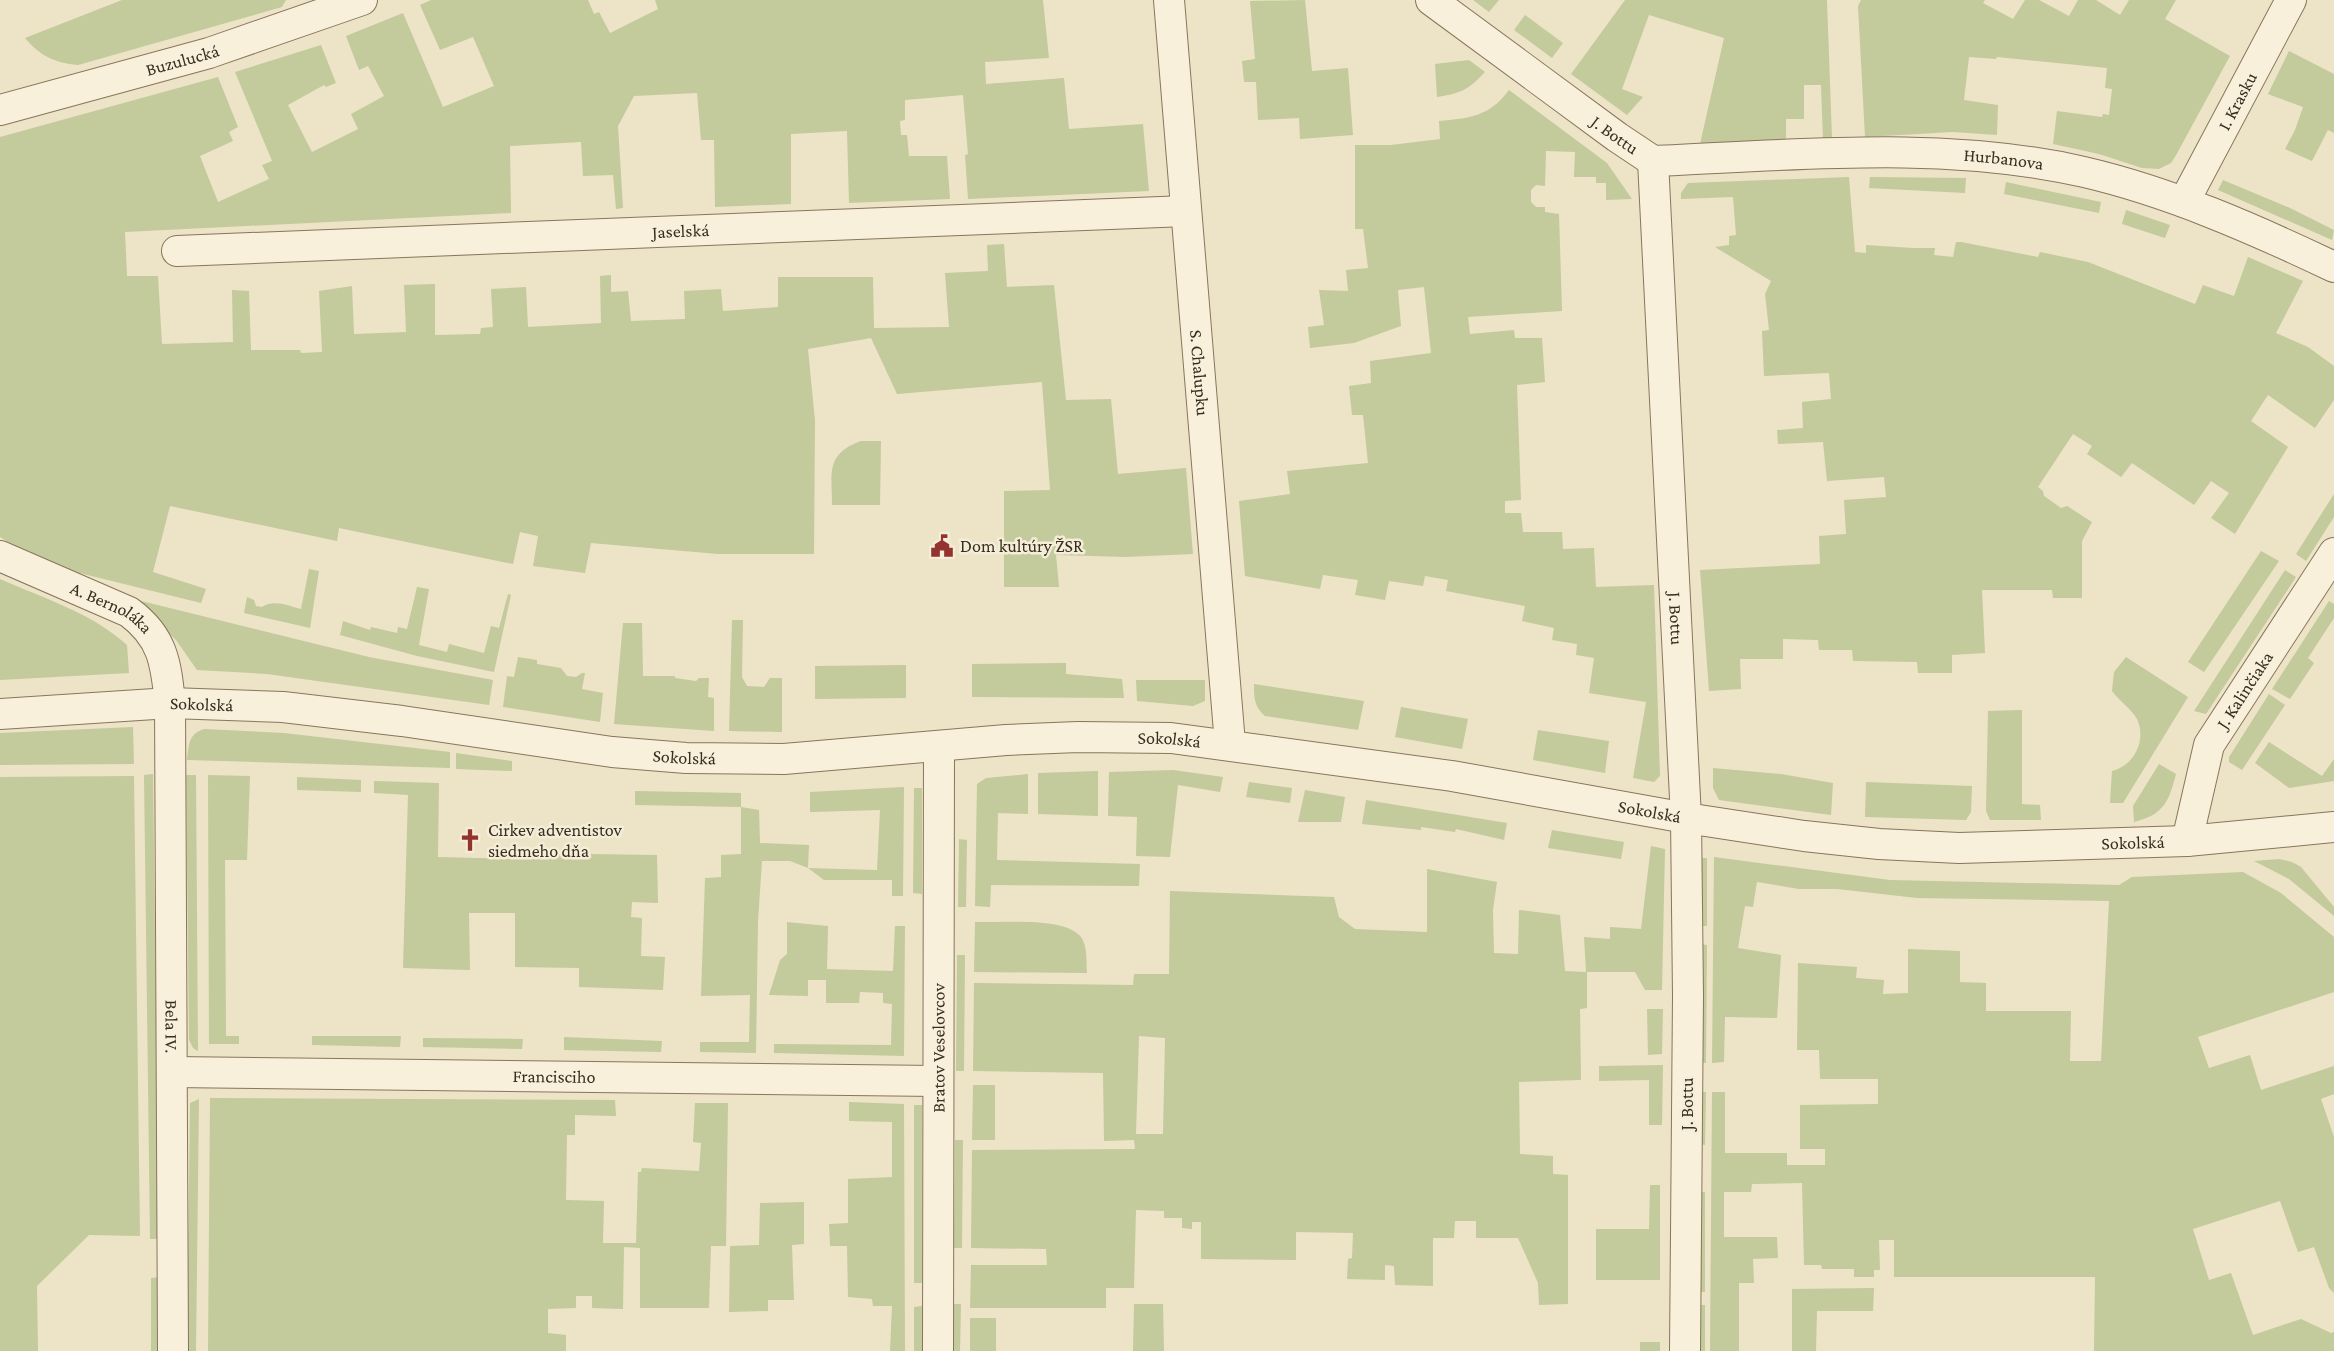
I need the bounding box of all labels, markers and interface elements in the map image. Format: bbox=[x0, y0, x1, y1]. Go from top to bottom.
street label: Buzulucká bbox=[143, 40, 222, 80]
street label: I. Krasku bbox=[2214, 68, 2261, 134]
street label: J. Bottu bbox=[1586, 110, 1642, 159]
street label: Hurbanova bbox=[1963, 145, 2045, 174]
street label: Jaselská bbox=[650, 220, 710, 242]
street label: S. Chalupku bbox=[1186, 329, 1213, 417]
public building icon: Dom kultúry ŽSR bbox=[929, 533, 955, 559]
place label: Dom kultúry ŽSR bbox=[960, 536, 1084, 556]
street label: A. Bernoláka bbox=[67, 578, 157, 638]
street label: J. Bottu bbox=[1665, 589, 1687, 646]
street label: J. Kalinčiaka bbox=[2211, 648, 2277, 734]
street label: Sokolská bbox=[170, 693, 234, 715]
street label: Sokolská bbox=[1138, 728, 1202, 752]
street label: Sokolská bbox=[652, 745, 716, 768]
street label: Sokolská bbox=[1617, 796, 1683, 827]
place label: Cirkev adventistov siedmeho dňa bbox=[488, 820, 623, 861]
church icon: Cirkev adventistov siedmeho dňa bbox=[457, 827, 483, 853]
street label: Sokolská bbox=[2101, 832, 2165, 854]
street label: Bratov Veselovcov bbox=[928, 983, 949, 1113]
street label: Bela IV. bbox=[161, 1000, 182, 1053]
street label: Francisciho bbox=[512, 1066, 596, 1087]
street label: J. Bottu bbox=[1677, 1077, 1697, 1133]

